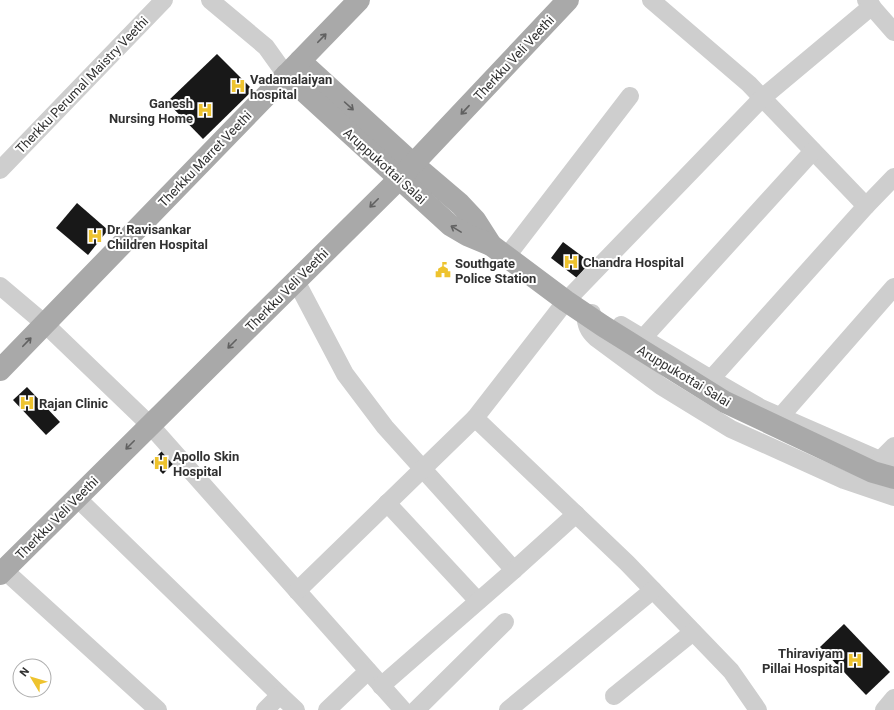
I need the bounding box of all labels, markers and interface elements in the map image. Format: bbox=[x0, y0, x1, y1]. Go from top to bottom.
street label: Therkku Veli Veethi bbox=[471, 12, 557, 104]
street label: Therkku Perumal Maistry Veethi bbox=[13, 14, 151, 156]
one-way arrow bbox=[318, 33, 327, 43]
place label: Vadamalaiyan hospital bbox=[250, 72, 332, 102]
hospital icon: Vadamalaiyan hospital bbox=[229, 77, 247, 95]
place label: Ganesh Nursing Home bbox=[109, 96, 193, 126]
hospital icon: Ganesh Nursing Home bbox=[196, 101, 214, 119]
one-way arrow bbox=[344, 102, 355, 111]
one-way arrow bbox=[460, 105, 470, 115]
street label: Therkku Marret Veethi bbox=[155, 108, 255, 210]
street label: Aruppukottai Salai bbox=[341, 125, 429, 207]
one-way arrow bbox=[369, 198, 379, 208]
place label: Dr. Ravisankar Children Hospital bbox=[107, 222, 208, 252]
one-way arrow bbox=[450, 224, 462, 232]
hospital icon: Dr. Ravisankar Children Hospital bbox=[86, 227, 104, 245]
street label: Therkku Veli Veethi bbox=[243, 246, 331, 334]
hospital icon: Chandra Hospital bbox=[562, 253, 580, 271]
place label: Chandra Hospital bbox=[583, 255, 684, 270]
place label: Southgate Police Station bbox=[455, 256, 536, 286]
public building icon: Southgate Police Station bbox=[434, 261, 452, 279]
one-way arrow bbox=[22, 337, 32, 347]
one-way arrow bbox=[227, 339, 237, 349]
street label: Aruppukottai Salai bbox=[635, 342, 733, 410]
hospital icon: Rajan Clinic bbox=[18, 394, 36, 412]
place label: Rajan Clinic bbox=[39, 396, 108, 411]
one-way arrow bbox=[125, 440, 135, 450]
place label: Apollo Skin Hospital bbox=[173, 449, 239, 479]
hospital icon: Apollo Skin Hospital bbox=[152, 454, 170, 472]
street label: Therkku Veli Veethi bbox=[13, 474, 101, 562]
place label: Thiraviyam Pillai Hospital bbox=[762, 646, 843, 676]
hospital icon: Thiraviyam Pillai Hospital bbox=[846, 651, 864, 669]
north arrow bbox=[12, 658, 52, 698]
text: N bbox=[17, 665, 32, 679]

